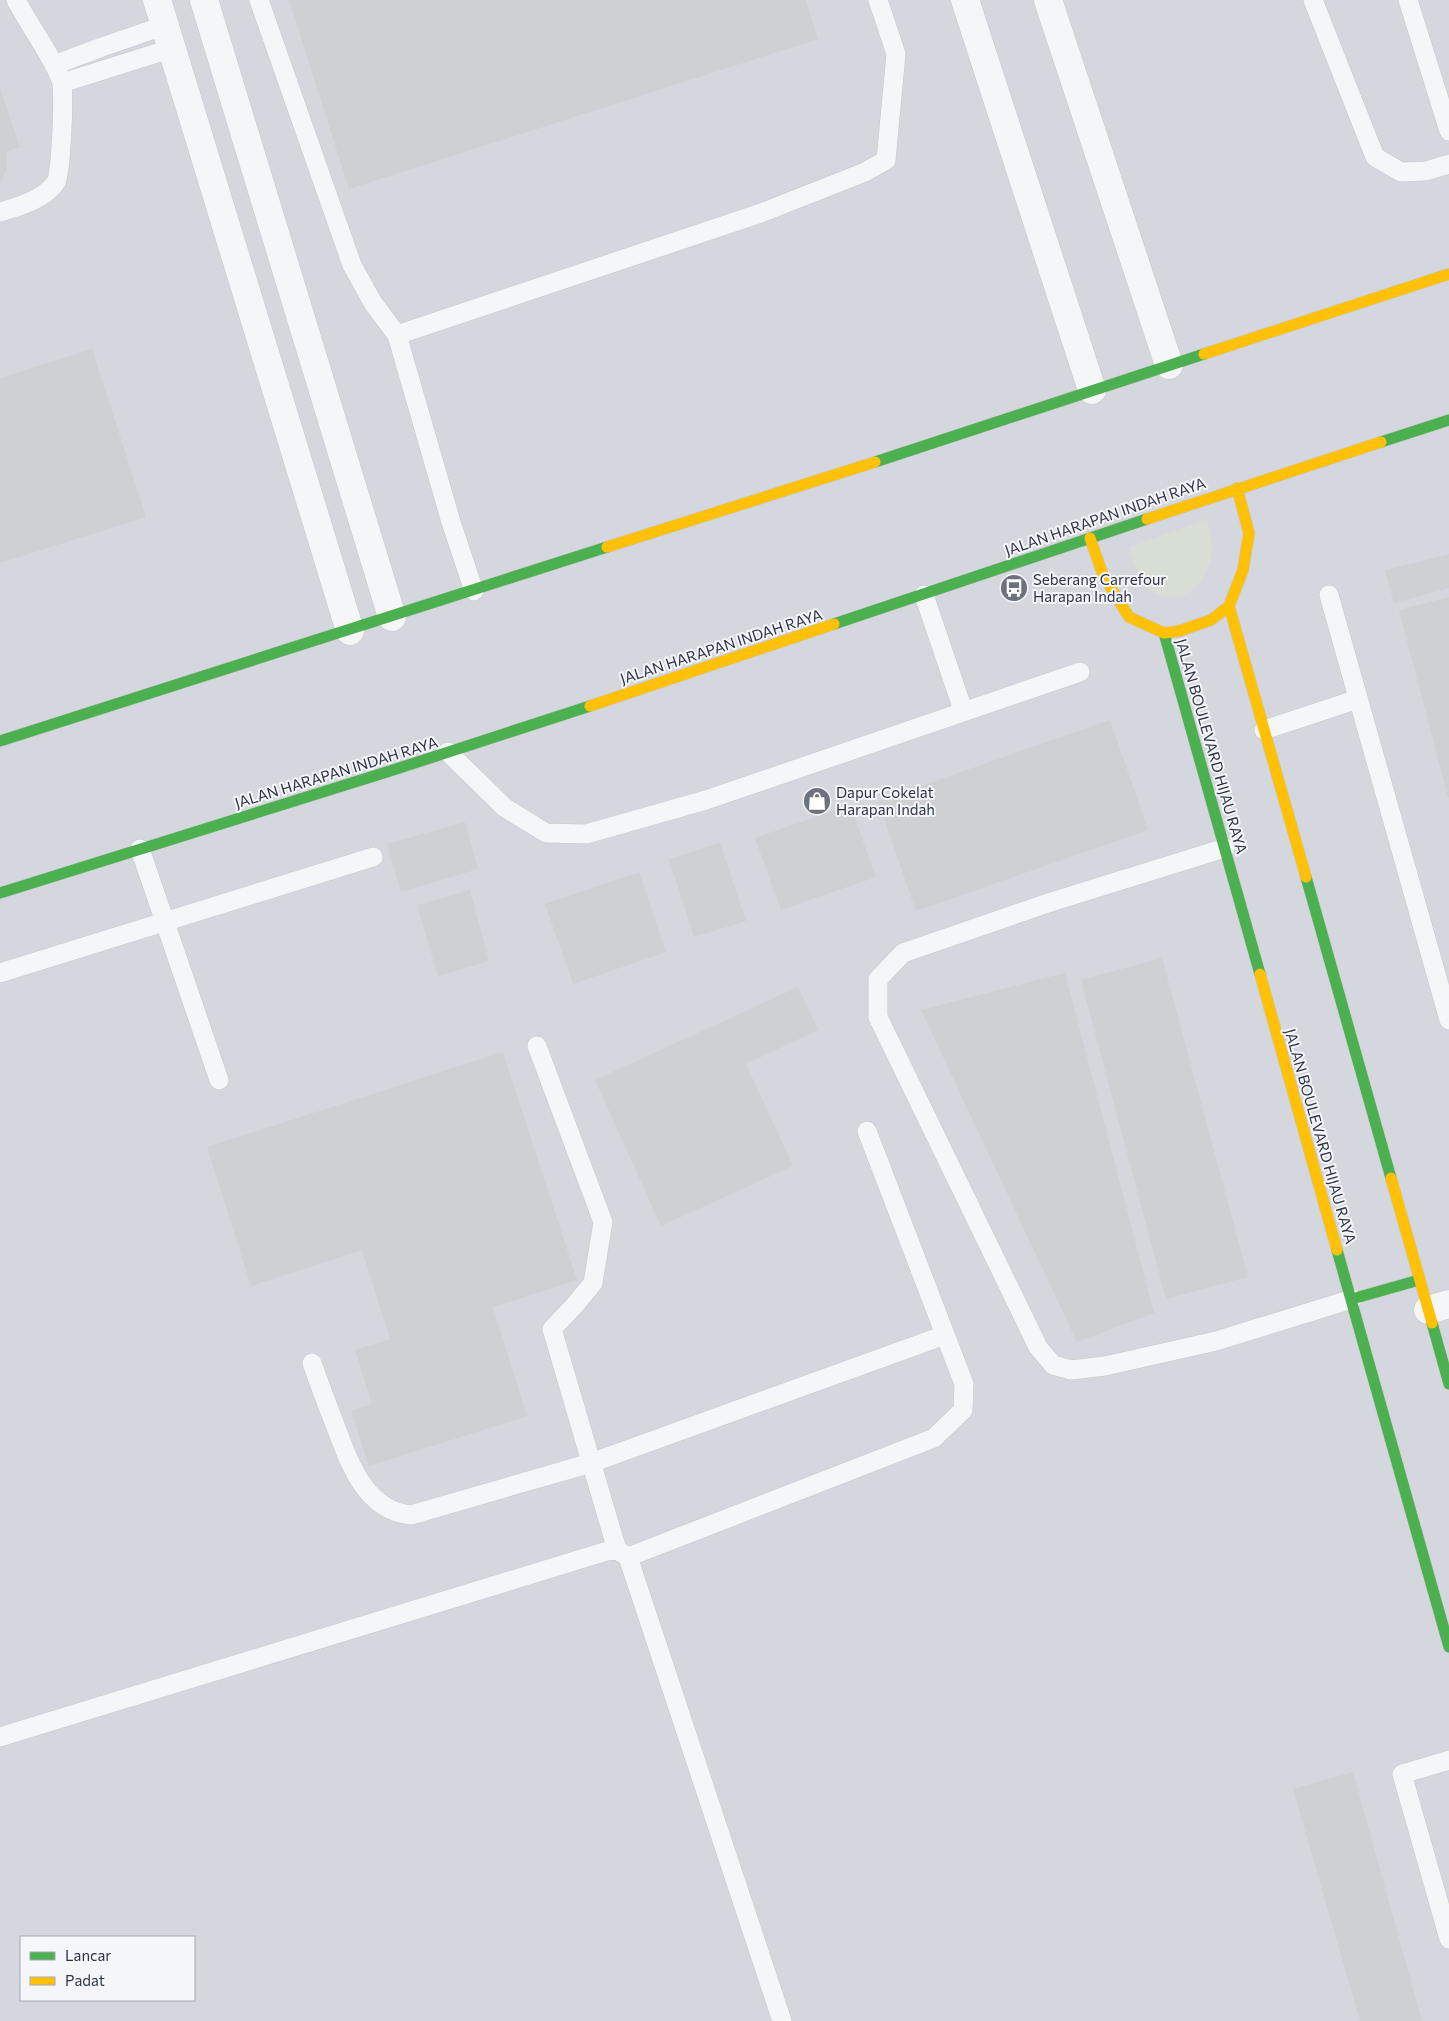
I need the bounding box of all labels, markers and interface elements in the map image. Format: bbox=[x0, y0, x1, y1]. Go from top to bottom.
street label: JALAN HARAPAN INDAH RAYA bbox=[1002, 473, 1208, 559]
place label: Seberang Carrefour Harapan Indah bbox=[1033, 570, 1166, 605]
bus stop icon: Seberang Carrefour Harapan Indah bbox=[999, 573, 1029, 603]
street label: JALAN HARAPAN INDAH RAYA bbox=[618, 605, 824, 687]
street label: JALAN BOULEVARD HIJAU RAYA bbox=[1173, 636, 1251, 856]
street label: JALAN HARAPAN INDAH RAYA bbox=[232, 732, 440, 812]
place label: Dapur Cokelat Harapan Indah bbox=[836, 783, 935, 818]
shop icon: Dapur Cokelat Harapan Indah bbox=[802, 786, 832, 816]
street label: JALAN BOULEVARD HIJAU RAYA bbox=[1282, 1026, 1360, 1246]
legend bbox=[20, 1936, 195, 2001]
text: Lancar bbox=[65, 1946, 111, 1964]
text: Padat bbox=[65, 1971, 105, 1989]

